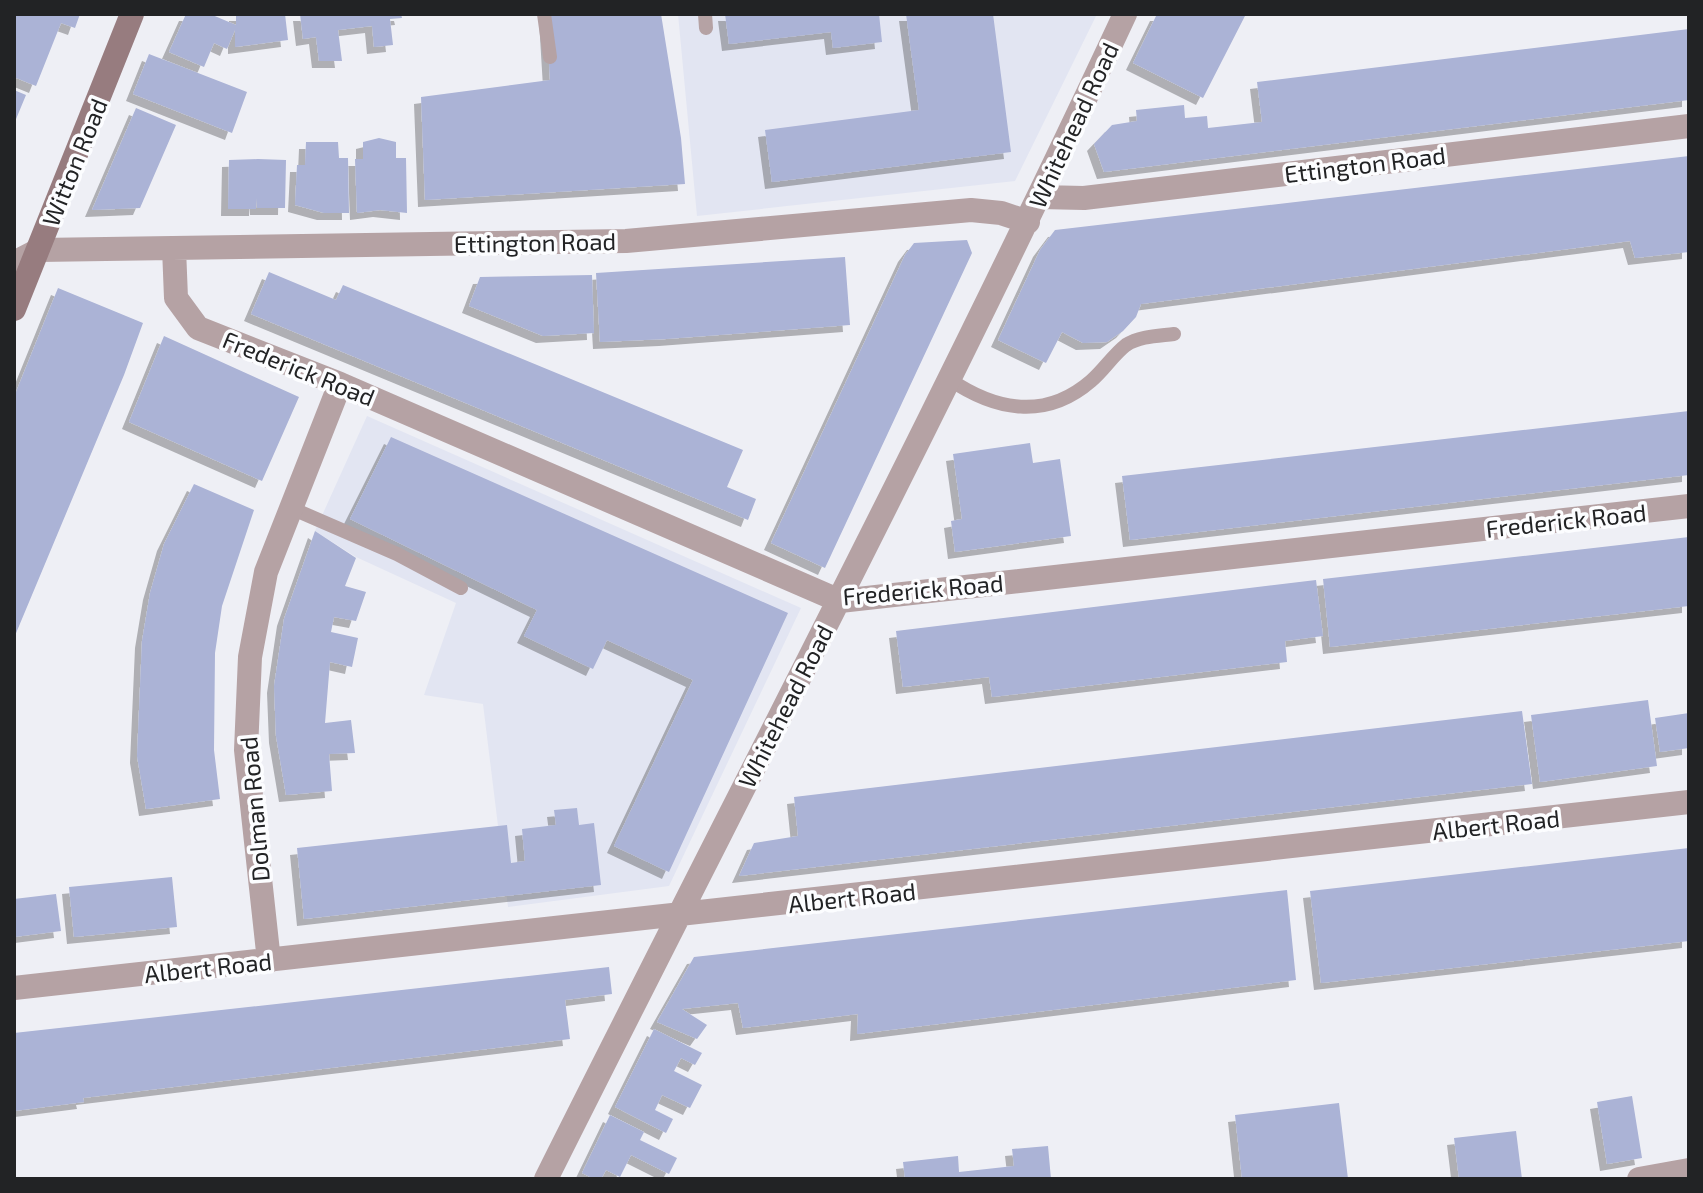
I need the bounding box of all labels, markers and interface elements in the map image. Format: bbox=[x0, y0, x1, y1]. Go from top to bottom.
street label: Whitehead Road bbox=[1022, 38, 1124, 212]
street label: Witton Road bbox=[35, 94, 113, 230]
street label: Ettington Road bbox=[1283, 140, 1447, 188]
street label: Ettington Road bbox=[454, 226, 616, 258]
street label: Frederick Road bbox=[219, 324, 379, 412]
street label: Frederick Road bbox=[1484, 497, 1648, 543]
street label: Frederick Road bbox=[841, 568, 1005, 610]
street label: Whitehead Road bbox=[731, 620, 839, 792]
street label: Dolman Road bbox=[233, 735, 275, 883]
street label: Albert Road bbox=[1431, 803, 1561, 845]
street label: Albert Road bbox=[787, 876, 917, 918]
street label: Albert Road bbox=[143, 946, 273, 988]

